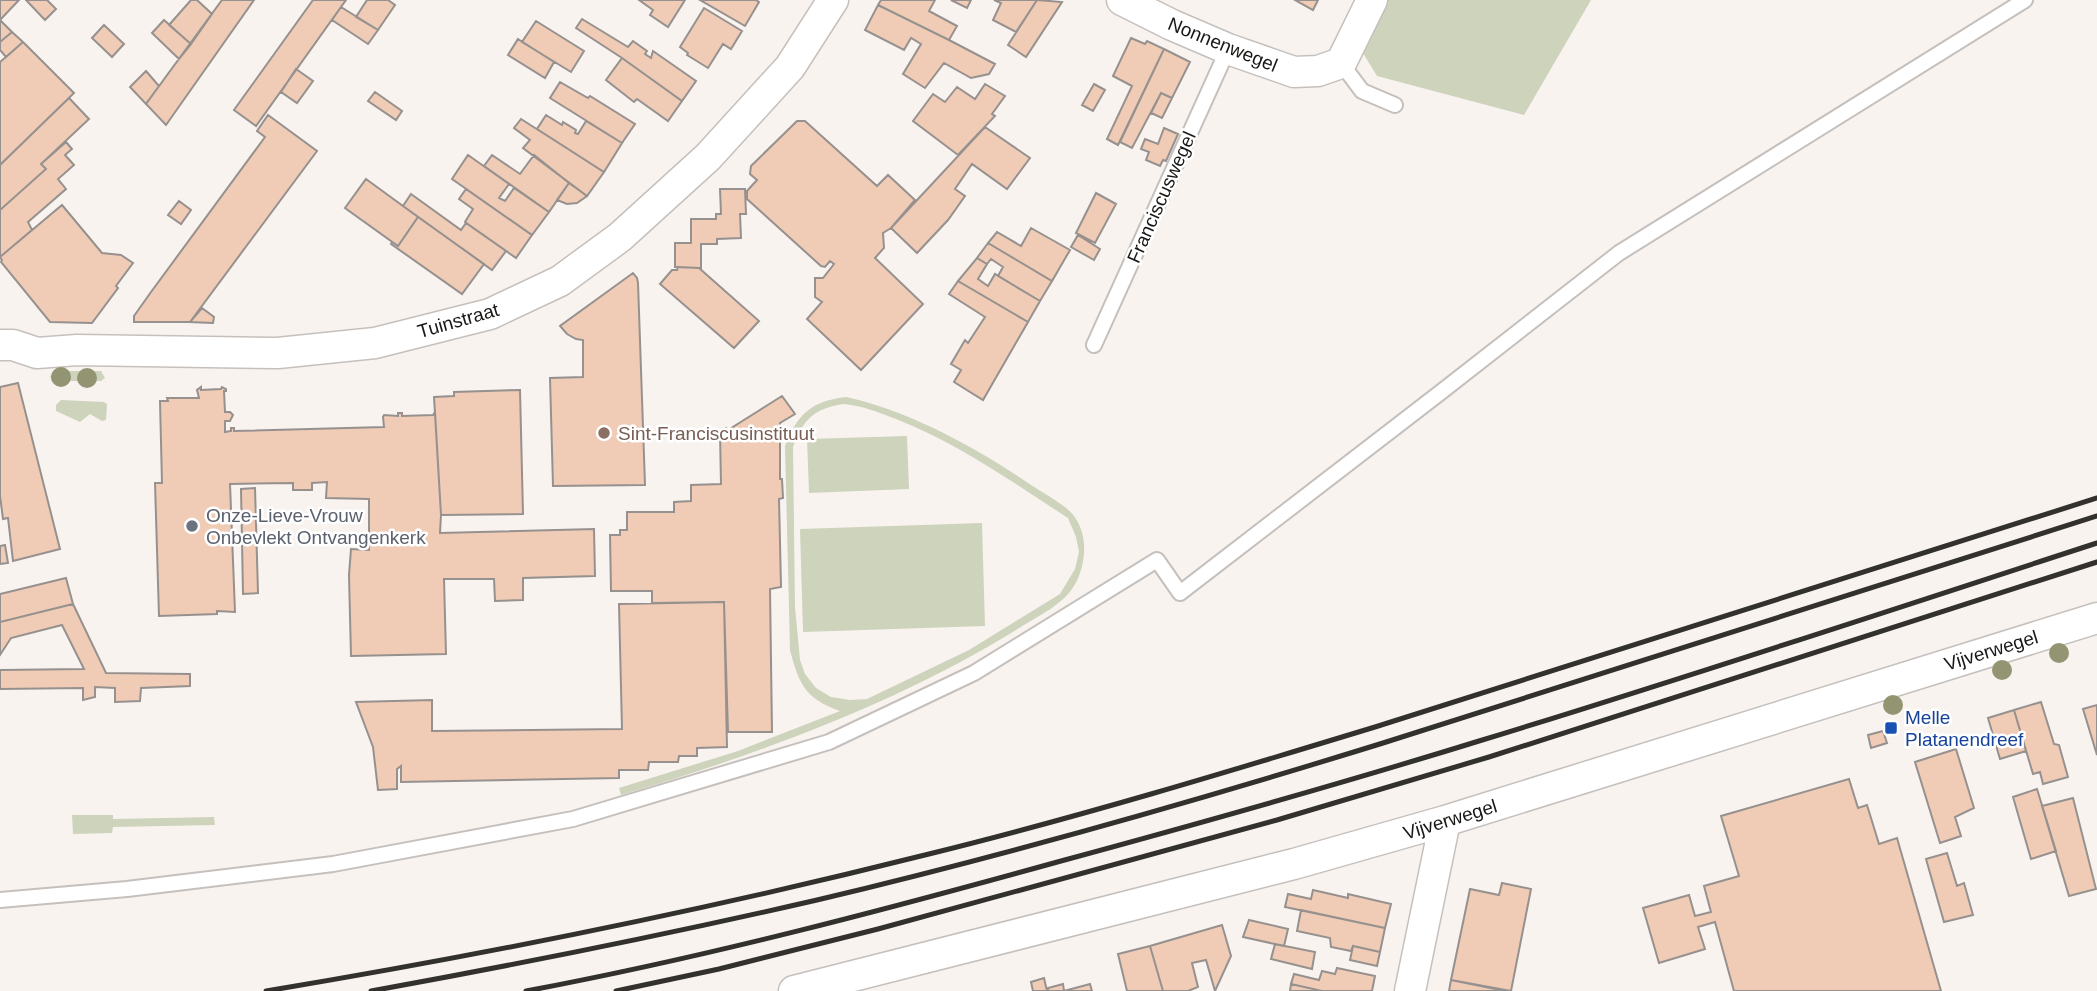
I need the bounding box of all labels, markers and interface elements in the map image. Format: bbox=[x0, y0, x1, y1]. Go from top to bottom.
street label: Nonnenwegel bbox=[1165, 13, 1281, 76]
street label: Franciscuswegel bbox=[1123, 128, 1200, 266]
street label: Tuinstraat bbox=[415, 299, 502, 342]
place label: Sint-Franciscusinstituut bbox=[618, 423, 815, 444]
marker: Sint-Franciscusinstituut bbox=[596, 425, 612, 441]
place label: Onze-Lieve-Vrouw Onbevlekt Ontvangenkerk bbox=[206, 505, 426, 548]
marker: Onze-Lieve-Vrouw Onbevlekt Ontvangenkerk bbox=[184, 518, 200, 534]
street label: Vijverwegel bbox=[1942, 626, 2041, 675]
place label: Melle Platanendreef bbox=[1905, 707, 2024, 750]
marker: Melle Platanendreef bbox=[1883, 720, 1899, 736]
street label: Vijverwegel bbox=[1401, 795, 1500, 844]

